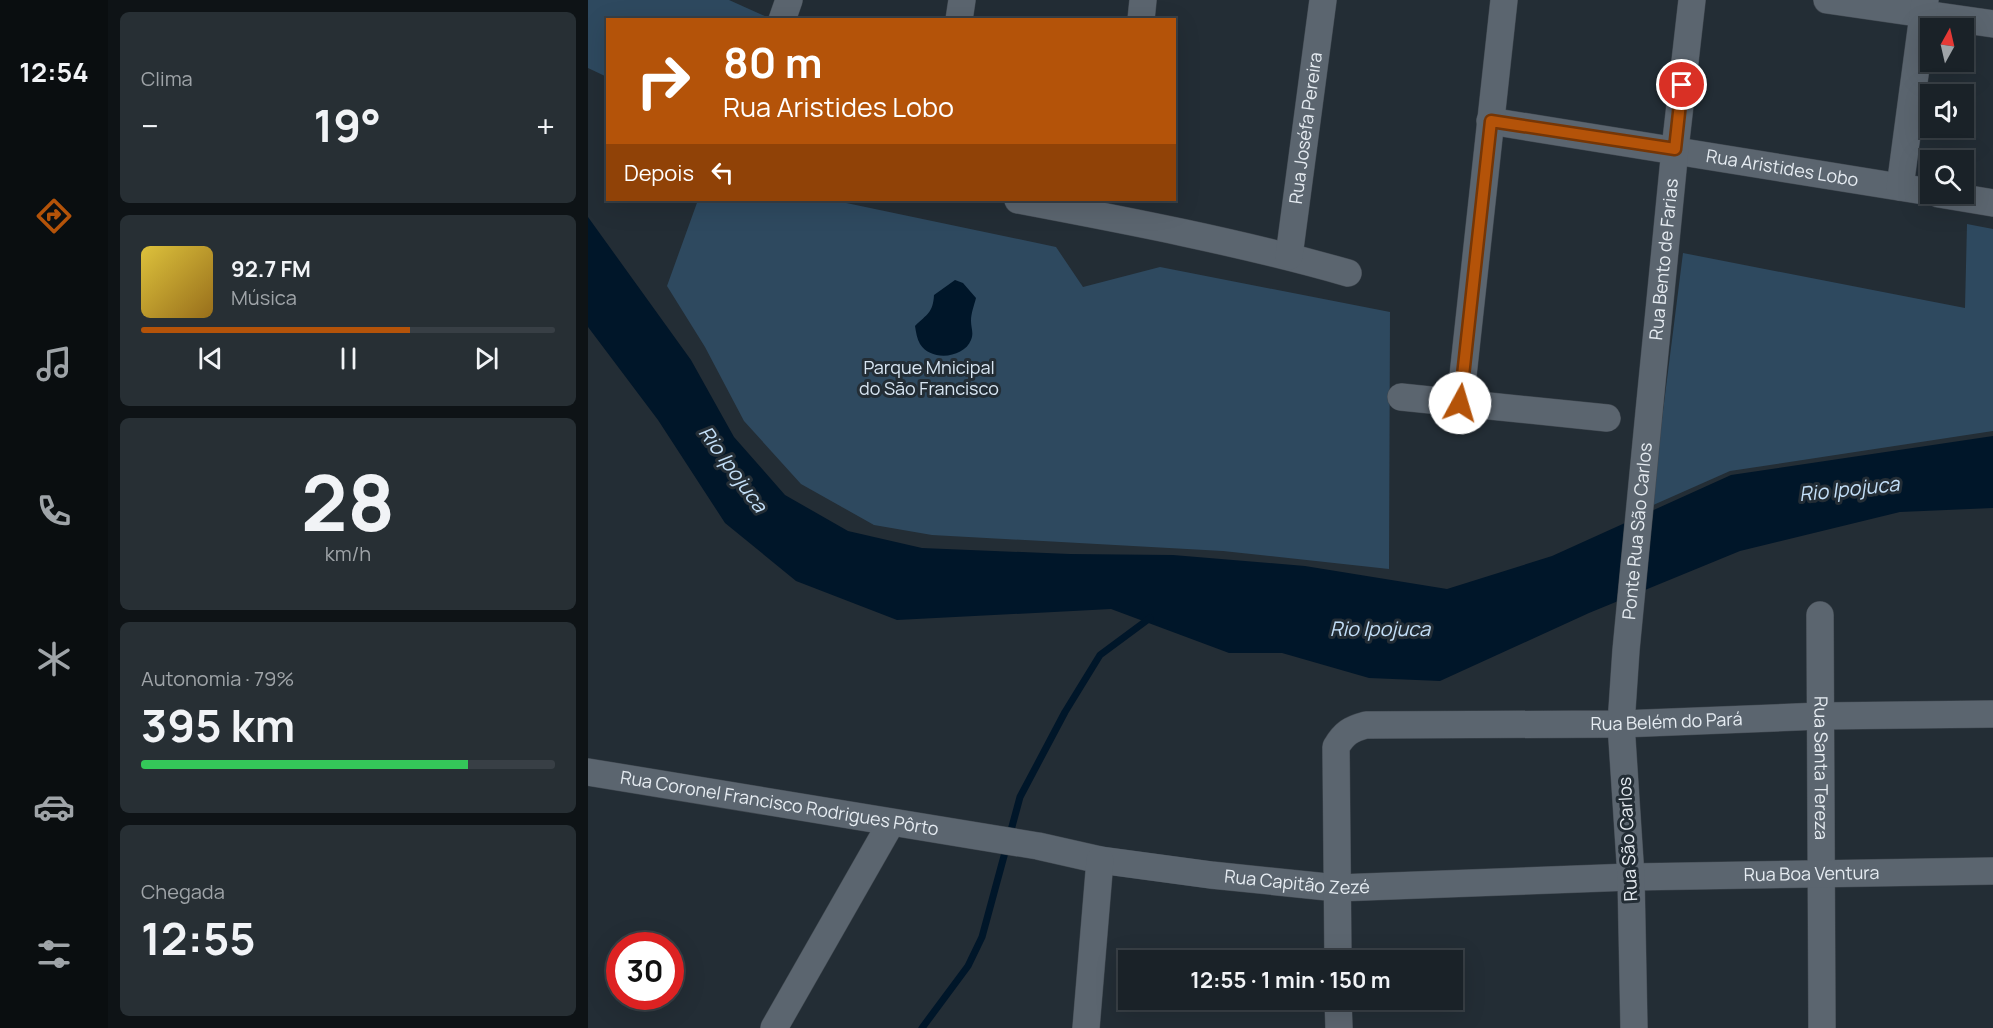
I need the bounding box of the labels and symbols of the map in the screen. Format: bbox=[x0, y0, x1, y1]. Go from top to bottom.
north arrow bbox=[1920, 18, 1974, 72]
street label: Rua Joséfa Pereira bbox=[1283, 51, 1327, 205]
pin bbox=[1656, 59, 1707, 110]
street label: Rua Aristides Lobo bbox=[1704, 143, 1860, 191]
street label: Rua Bento de Farias bbox=[1643, 177, 1683, 341]
park label: Parque Mnicipal do São Francisco bbox=[859, 355, 999, 400]
position arrow bbox=[1428, 371, 1492, 435]
water label: Rio Ipojuca bbox=[693, 420, 774, 518]
street label: Ponte Rua São Carlos bbox=[1616, 441, 1657, 621]
water label: Rio Ipojuca bbox=[1798, 470, 1901, 507]
water label: Rio Ipojuca bbox=[1330, 615, 1431, 642]
street label: Rua Santa Tereza bbox=[1809, 696, 1834, 840]
street label: Rua Belém do Pará bbox=[1590, 706, 1743, 735]
street label: Rua Coronel Francisco Rodrigues Pôrto bbox=[619, 765, 940, 840]
street label: Rua São Carlos bbox=[1612, 776, 1642, 902]
street label: Rua Boa Ventura bbox=[1743, 860, 1880, 886]
street label: Rua Capitão Zezé bbox=[1223, 863, 1370, 899]
speed limit sign: 30 bbox=[606, 932, 684, 1010]

